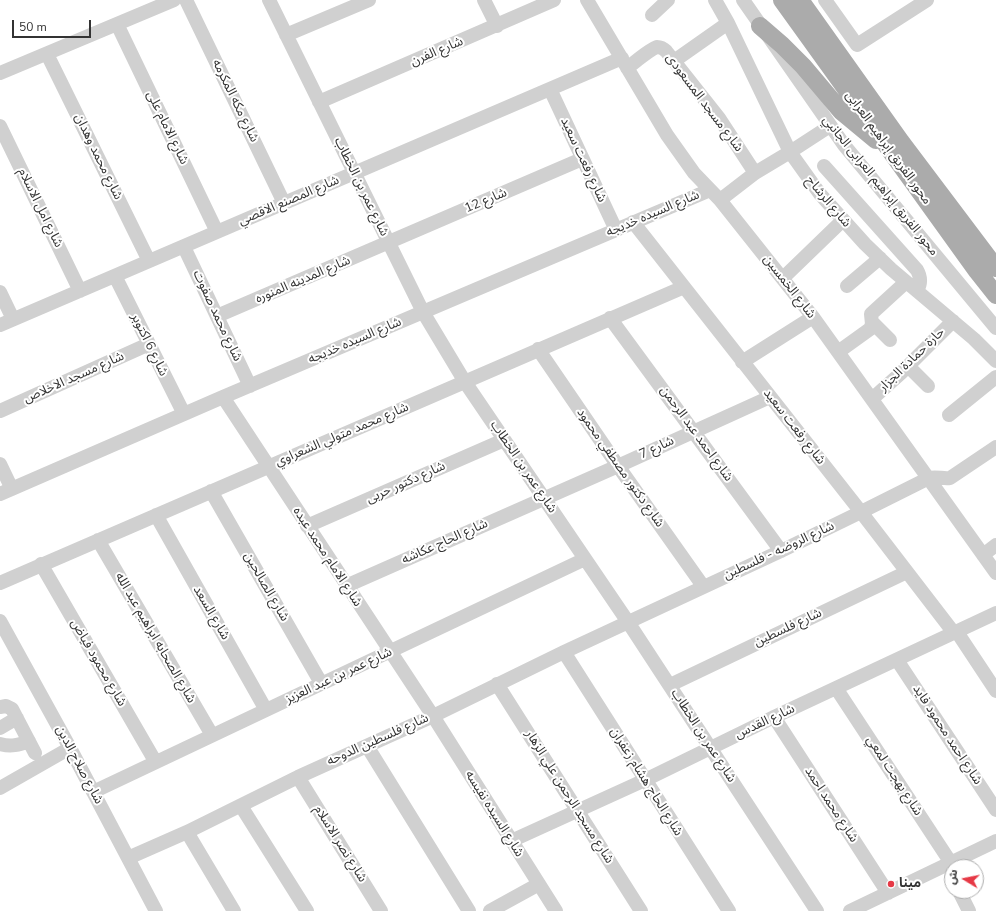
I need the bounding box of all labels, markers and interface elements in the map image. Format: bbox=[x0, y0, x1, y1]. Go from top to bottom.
scale bar bbox=[14, 12, 93, 38]
text: 50 m bbox=[19, 19, 47, 35]
street label: شارع الفرن bbox=[408, 34, 466, 70]
street label: شارع مسجد المسعودى bbox=[662, 51, 746, 155]
street label: شارع مكه المكرمه bbox=[208, 57, 262, 145]
street label: محور الفريق إبراهيم العرابى bbox=[842, 88, 934, 208]
street label: شارع الامام على bbox=[143, 89, 191, 167]
street label: شارع محمد وهدان bbox=[70, 111, 126, 203]
street label: محور الفريق إبراهيم العرابى الجانبي bbox=[819, 113, 941, 259]
street label: شارع رفعت سعيد bbox=[557, 115, 609, 205]
street label: شارع عمر بن الخطاب bbox=[330, 135, 392, 239]
street label: شارع امل الاسلام bbox=[14, 166, 66, 250]
street label: شارع المصنع الاقصي bbox=[236, 173, 342, 229]
street label: شارع الرشاح bbox=[802, 173, 854, 231]
street label: شارع 12 bbox=[463, 185, 509, 217]
street label: شارع السيده خديجه bbox=[604, 187, 702, 241]
street label: شارع الخمسين bbox=[759, 252, 819, 322]
street label: شارع المدينه المنوره bbox=[253, 253, 353, 307]
street label: شارع محمد صفوت bbox=[189, 268, 245, 364]
street label: شارع 6 اكتوبر bbox=[127, 311, 171, 379]
street label: شارع السيده خديجه bbox=[306, 314, 404, 368]
street label: حارة حمادة الجزار bbox=[876, 325, 948, 395]
street label: شارع مسجد الاخلاص bbox=[21, 349, 127, 407]
street label: شارع احمد عبد الرحمن bbox=[656, 383, 736, 485]
street label: شارع رفعت سعيد bbox=[760, 386, 828, 468]
street label: شارع محمد متولي الشعراوي bbox=[273, 400, 411, 470]
street label: شارع دكتور مصطفي محمود bbox=[573, 405, 667, 531]
street label: شارع عمر بن الخطاب bbox=[486, 418, 560, 516]
street label: شارع 7 bbox=[637, 433, 677, 463]
street label: شارع دكتور حربى bbox=[364, 459, 448, 507]
street label: شارع الامام محمد عبده bbox=[289, 504, 365, 610]
street label: شارع الحاج عكاشه bbox=[400, 516, 490, 568]
street label: شارع الروضه - فلسطين bbox=[721, 518, 837, 584]
street label: شارع الصالحين bbox=[240, 550, 292, 624]
street label: شارع الصحابه ابراهيم عبد الله bbox=[111, 570, 199, 706]
street label: شارع السعد bbox=[189, 583, 233, 643]
street label: شارع فلسطين bbox=[752, 606, 824, 650]
street label: شارع محمود فياض bbox=[67, 616, 129, 710]
street label: شارع عمر بن عبد العزيز bbox=[283, 644, 395, 708]
street label: شارع احمد محمود فايد bbox=[909, 682, 985, 788]
street label: شارع عمر بن الخطاب bbox=[667, 686, 739, 786]
street label: شارع القدس bbox=[733, 701, 797, 743]
street label: شارع فلسطين الدوحه bbox=[325, 711, 431, 769]
street label: شارع صلاح الدين bbox=[52, 723, 106, 807]
street label: شارع الحاج هشام زعفران bbox=[606, 725, 686, 839]
street label: شارع مسجد الرحمن علي الزهار bbox=[521, 727, 617, 867]
street label: شارع بهجت لمعي bbox=[862, 733, 926, 819]
street label: شارع محمد احمد bbox=[801, 764, 861, 846]
street label: شارع السيده نفيسه bbox=[461, 768, 527, 860]
street label: شارع نصر الاسلام bbox=[310, 803, 370, 885]
north arrow bbox=[944, 859, 984, 899]
text: ش bbox=[944, 868, 961, 886]
place label: مينا bbox=[899, 876, 921, 892]
marker: مينا bbox=[886, 879, 896, 889]

